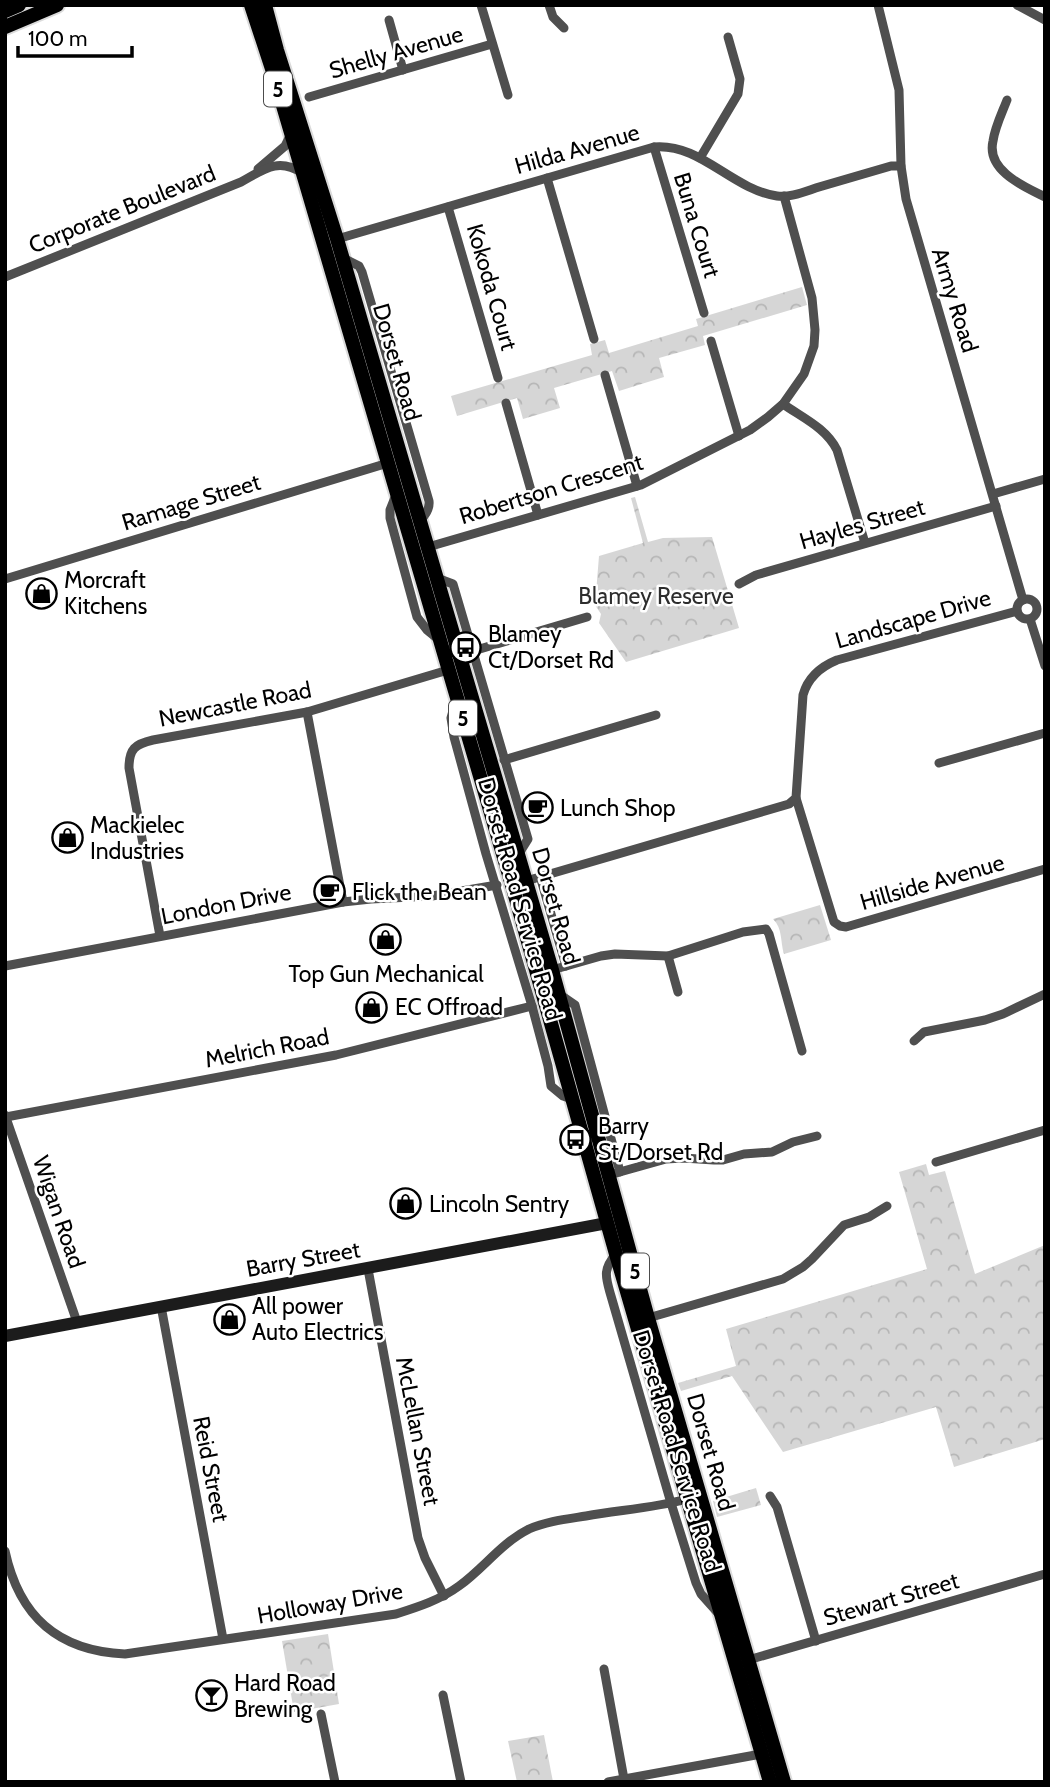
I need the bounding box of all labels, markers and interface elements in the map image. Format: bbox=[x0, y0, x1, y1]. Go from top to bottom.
scale bar bbox=[18, 14, 131, 58]
street label: Shelly Avenue bbox=[326, 19, 466, 84]
text: 100 m bbox=[28, 26, 87, 51]
road number: 5 bbox=[264, 72, 292, 106]
street label: Hilda Avenue bbox=[512, 118, 643, 180]
street label: Corporate Boulevard bbox=[24, 159, 220, 259]
street label: Buna Court bbox=[668, 169, 726, 281]
street label: Kokoda Court bbox=[461, 221, 523, 354]
street label: Army Road bbox=[926, 244, 984, 356]
street label: Dorset Road bbox=[367, 300, 427, 424]
street label: Robertson Crescent bbox=[456, 448, 646, 530]
street label: Ramage Street bbox=[118, 468, 264, 536]
street label: Hayles Street bbox=[796, 493, 928, 555]
place label: Morcraft Kitchens bbox=[64, 566, 147, 620]
shop icon: Morcraft Kitchens bbox=[24, 576, 58, 610]
park label: Blamey Reserve bbox=[578, 582, 734, 610]
street label: Landscape Drive bbox=[832, 583, 994, 655]
place label: Blamey Ct/Dorset Rd bbox=[488, 620, 614, 674]
bus stop icon: Blamey Ct/Dorset Rd bbox=[448, 630, 482, 664]
street label: Newcastle Road bbox=[156, 675, 314, 733]
road number: 5 bbox=[449, 700, 477, 736]
street label: Dorset Road Service Road bbox=[472, 774, 568, 1024]
cafe icon: Lunch Shop bbox=[520, 791, 554, 825]
place label: Lunch Shop bbox=[560, 794, 676, 822]
place label: Mackielec Industries bbox=[90, 811, 185, 865]
shop icon: Mackielec Industries bbox=[50, 821, 84, 855]
street label: Dorset Road bbox=[526, 844, 586, 968]
street label: Hillside Avenue bbox=[857, 848, 1008, 916]
cafe icon: Flick the Bean bbox=[312, 875, 346, 909]
street label: London Drive bbox=[159, 878, 294, 930]
place label: Flick the Bean bbox=[352, 878, 487, 906]
shop icon: Top Gun Mechanical bbox=[369, 923, 403, 957]
place label: Top Gun Mechanical bbox=[288, 960, 484, 988]
shop icon: EC Offroad bbox=[355, 990, 389, 1024]
place label: EC Offroad bbox=[395, 993, 503, 1021]
street label: Melrich Road bbox=[203, 1022, 331, 1074]
place label: Barry St/Dorset Rd bbox=[598, 1112, 723, 1166]
bus stop icon: Barry St/Dorset Rd bbox=[558, 1122, 592, 1156]
street label: Wigan Road bbox=[27, 1152, 91, 1272]
shop icon: Lincoln Sentry bbox=[389, 1187, 423, 1221]
place label: Lincoln Sentry bbox=[429, 1190, 570, 1218]
street label: Barry Street bbox=[244, 1235, 362, 1283]
road number: 5 bbox=[621, 1254, 649, 1288]
place label: All power Auto Electrics bbox=[252, 1292, 384, 1346]
shop icon: All power Auto Electrics bbox=[212, 1302, 246, 1336]
street label: Dorset Road Service Road bbox=[627, 1327, 727, 1575]
street label: McLellan Street bbox=[390, 1354, 446, 1508]
street label: Dorset Road bbox=[681, 1390, 741, 1514]
street label: Reid Street bbox=[187, 1414, 235, 1524]
street label: Stewart Street bbox=[820, 1566, 962, 1632]
street label: Holloway Drive bbox=[255, 1576, 405, 1630]
place label: Hard Road Brewing bbox=[234, 1669, 336, 1723]
bar icon: Hard Road Brewing bbox=[194, 1679, 228, 1713]

